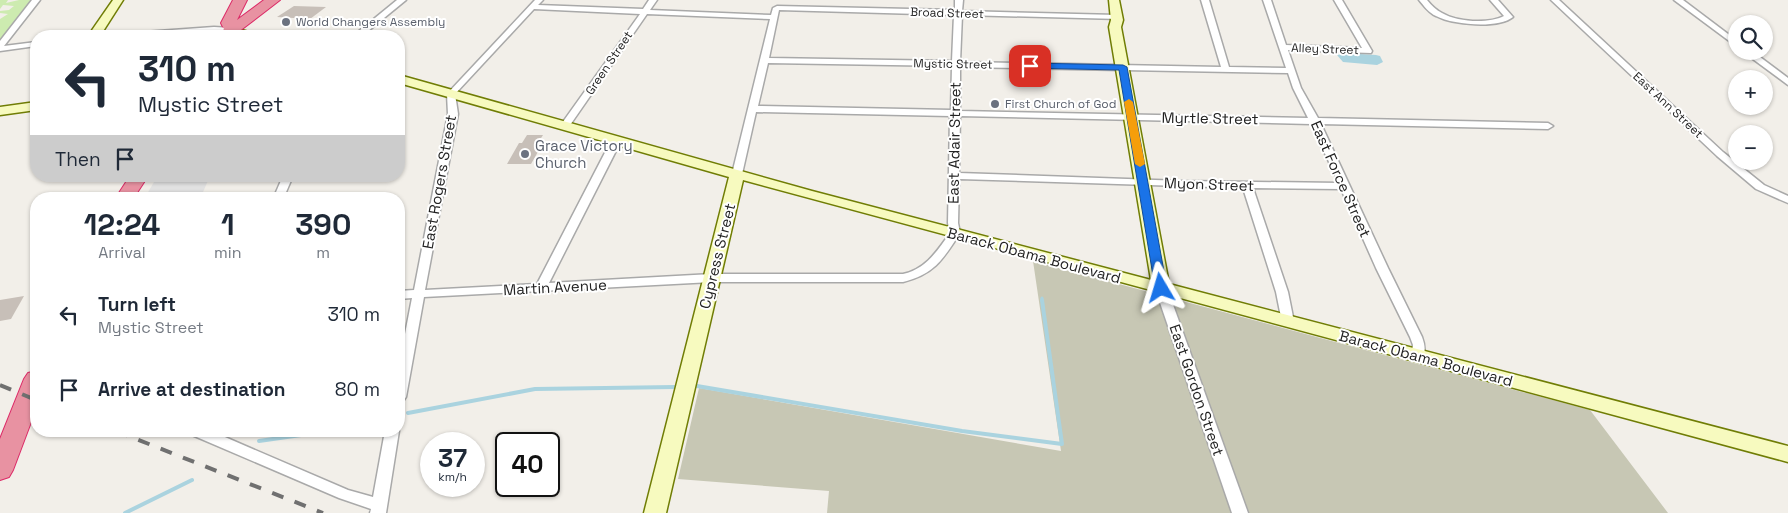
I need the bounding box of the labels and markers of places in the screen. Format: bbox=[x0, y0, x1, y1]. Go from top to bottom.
place label: World Changers Assembly bbox=[296, 14, 445, 30]
marker: World Changers Assembly bbox=[280, 16, 292, 28]
pin bbox=[1009, 45, 1051, 87]
place label: First Church of God bbox=[1005, 96, 1116, 112]
marker: First Church of God bbox=[989, 98, 1001, 110]
place label: Grace Victory Church bbox=[535, 136, 633, 172]
marker: Grace Victory Church bbox=[519, 148, 531, 160]

